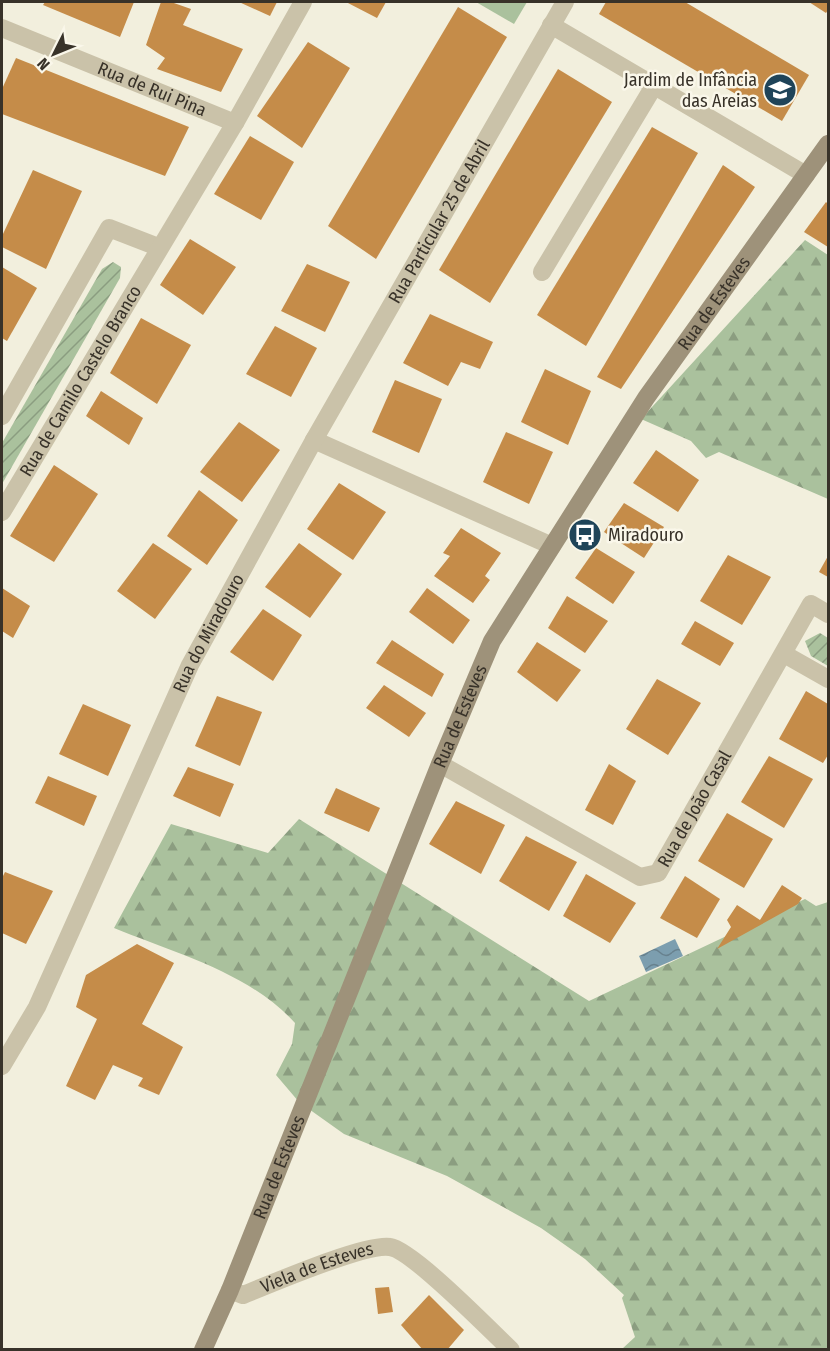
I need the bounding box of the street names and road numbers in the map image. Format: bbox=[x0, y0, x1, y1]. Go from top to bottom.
street label: Rua de Rui Pina bbox=[94, 57, 210, 121]
street label: Rua Particular 25 de Abril bbox=[384, 135, 495, 307]
street label: Rua de Esteves bbox=[673, 252, 755, 354]
street label: Rua de Camilo Castelo Branco bbox=[15, 281, 146, 480]
street label: Rua do Miradouro bbox=[168, 570, 249, 696]
street label: Rua de Esteves bbox=[429, 661, 492, 771]
street label: Rua de João Casal bbox=[653, 746, 736, 871]
street label: Rua de Esteves bbox=[248, 1112, 310, 1222]
street label: Viela de Esteves bbox=[257, 1237, 376, 1298]

